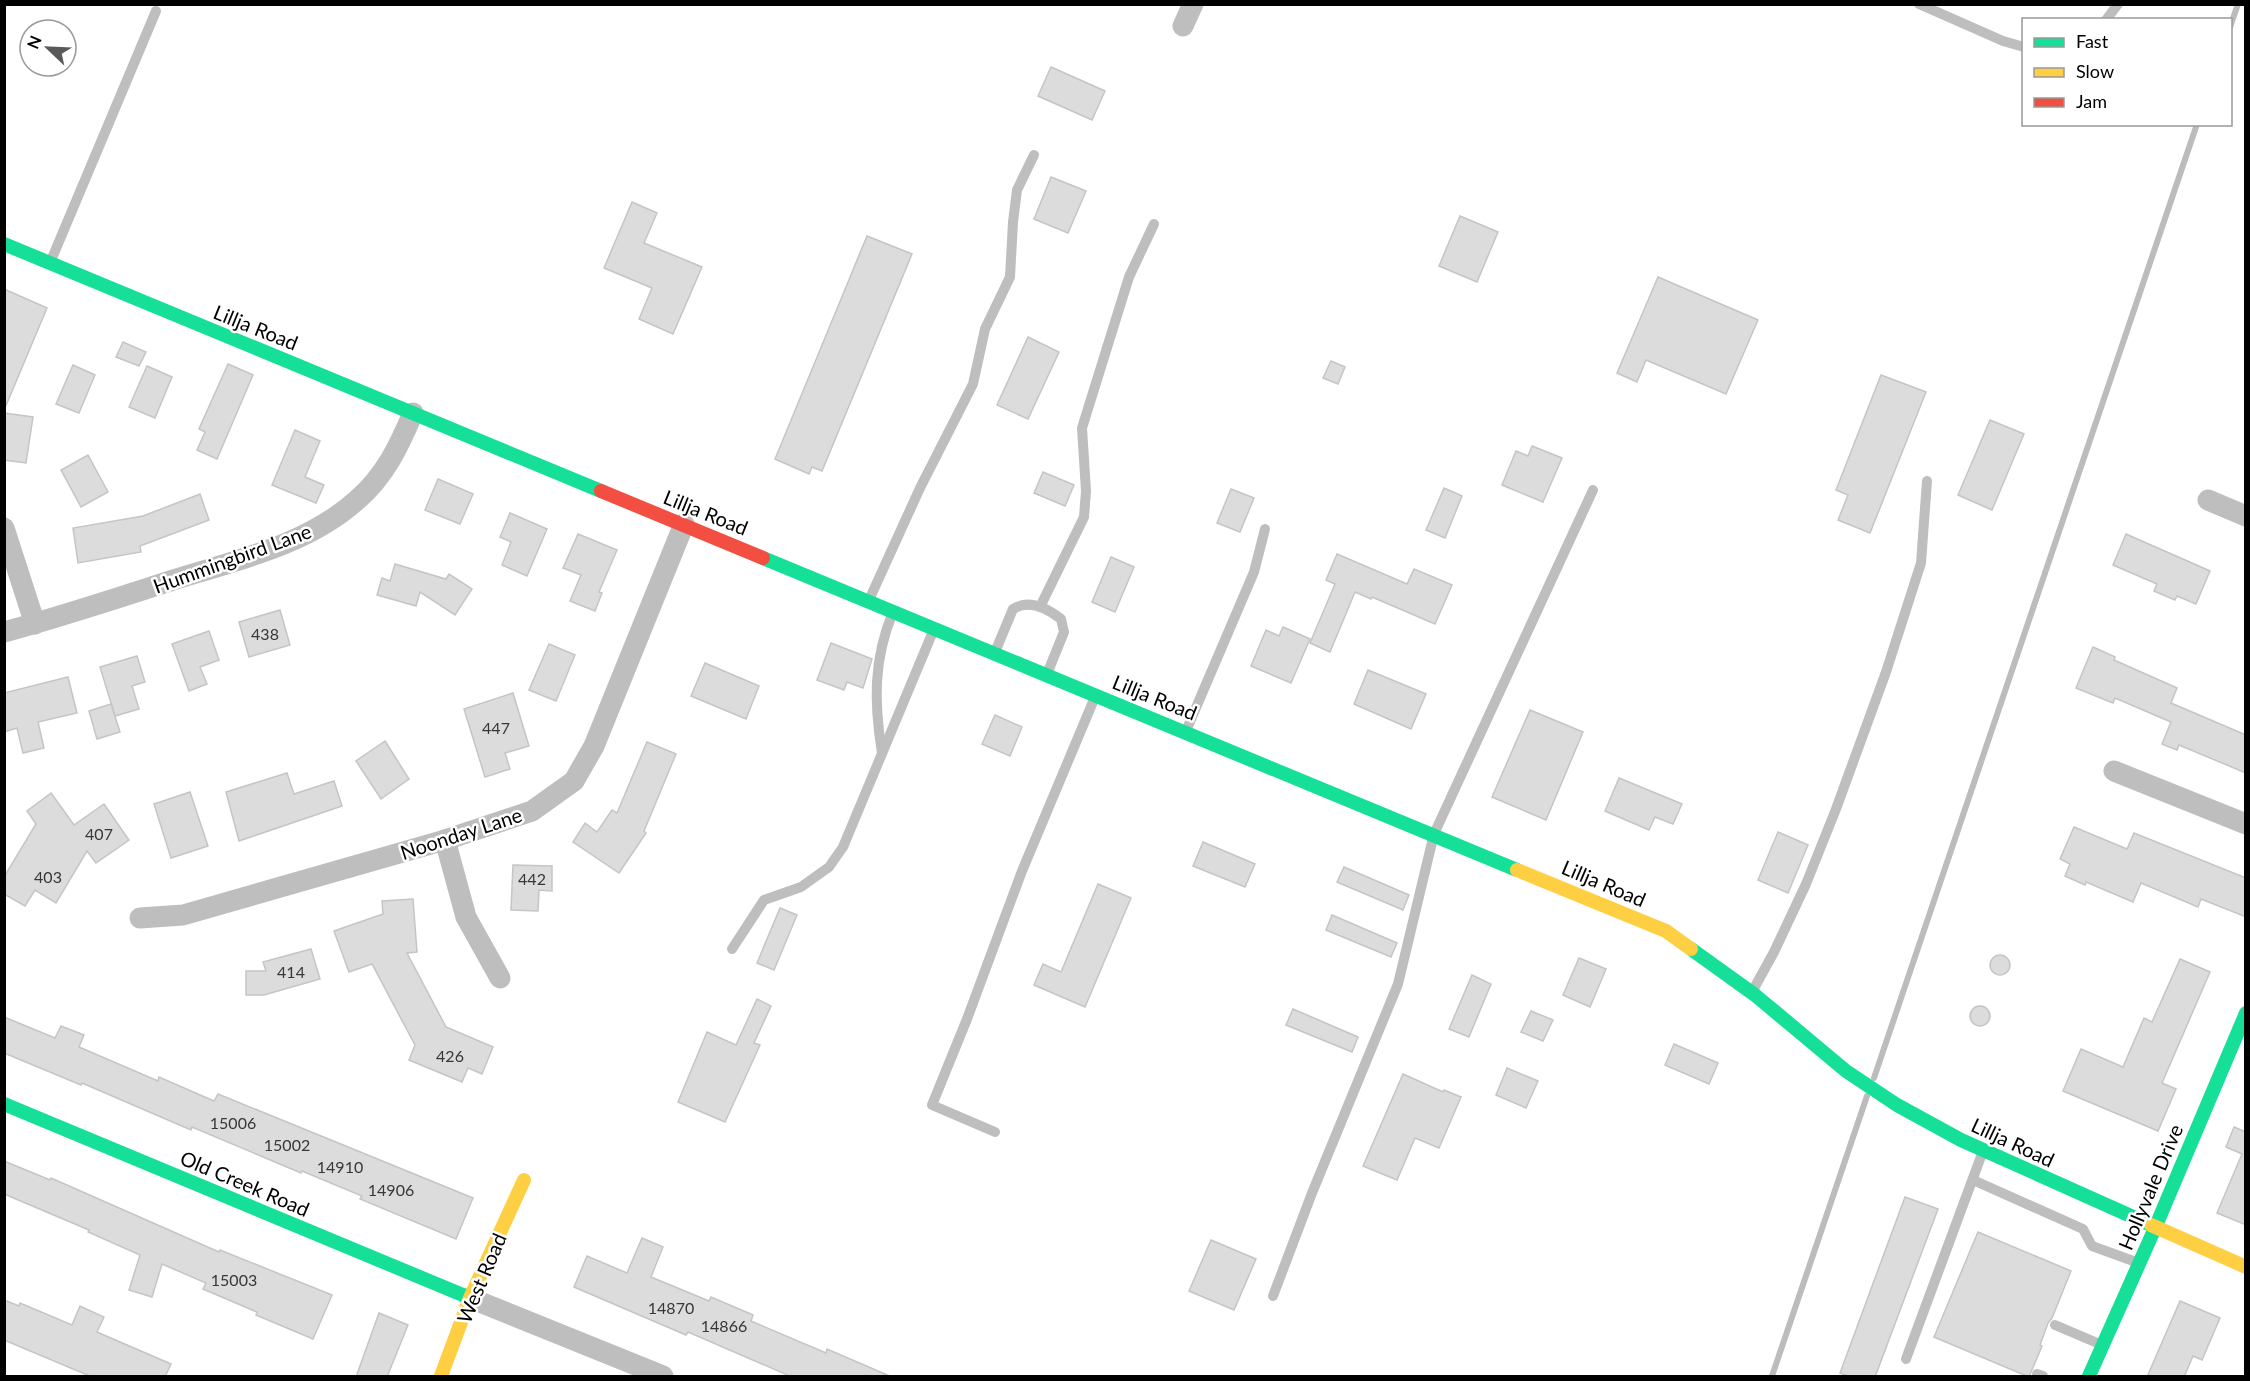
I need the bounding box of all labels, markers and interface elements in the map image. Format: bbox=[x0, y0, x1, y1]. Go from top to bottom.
north arrow bbox=[18, 18, 78, 78]
legend bbox=[2022, 18, 2232, 126]
text: Fast bbox=[2076, 30, 2109, 52]
text: N bbox=[23, 33, 45, 51]
text: Slow bbox=[2076, 60, 2114, 82]
text: Jam bbox=[2076, 90, 2107, 112]
street label: Lillja Road bbox=[210, 299, 302, 355]
street label: Lillja Road bbox=[660, 484, 752, 540]
street label: Hummingbird Lane bbox=[150, 518, 314, 598]
house number: 438 bbox=[251, 624, 279, 643]
street label: Lillja Road bbox=[1109, 669, 1201, 725]
house number: 447 bbox=[482, 718, 510, 737]
street label: Noonday Lane bbox=[397, 802, 525, 864]
house number: 407 bbox=[85, 824, 113, 843]
street label: Lillja Road bbox=[1558, 855, 1650, 911]
house number: 403 bbox=[34, 867, 62, 886]
house number: 442 bbox=[518, 869, 546, 888]
house number: 414 bbox=[277, 962, 305, 981]
house number: 426 bbox=[436, 1046, 464, 1065]
street label: Lillja Road bbox=[1968, 1112, 2058, 1172]
house number: 15006 bbox=[210, 1113, 256, 1132]
street label: Hollyvale Drive bbox=[2113, 1121, 2187, 1253]
house number: 15002 bbox=[264, 1135, 310, 1154]
street label: Old Creek Road bbox=[177, 1145, 313, 1221]
house number: 14910 bbox=[317, 1157, 363, 1176]
house number: 14906 bbox=[368, 1180, 414, 1199]
street label: West Road bbox=[451, 1229, 511, 1327]
house number: 15003 bbox=[211, 1270, 257, 1289]
house number: 14870 bbox=[648, 1298, 694, 1317]
house number: 14866 bbox=[701, 1316, 747, 1335]

